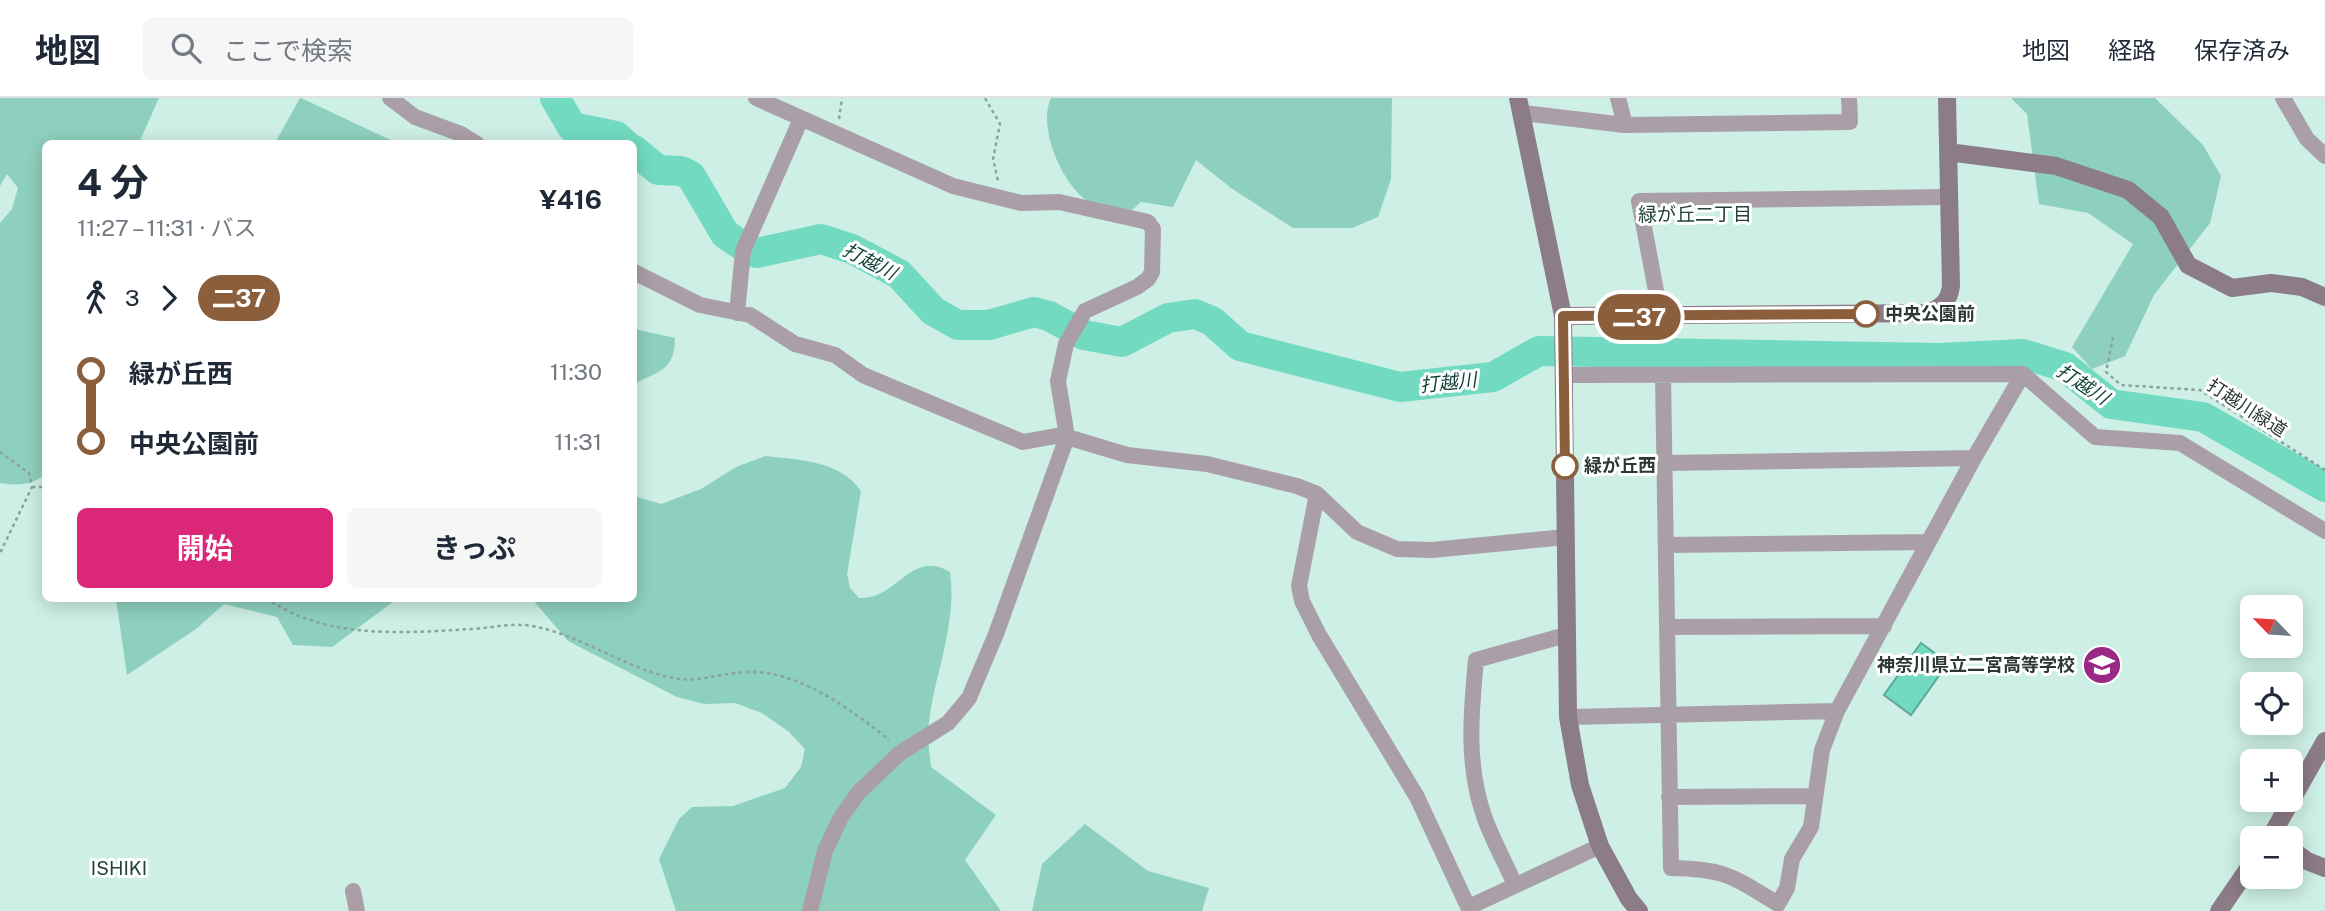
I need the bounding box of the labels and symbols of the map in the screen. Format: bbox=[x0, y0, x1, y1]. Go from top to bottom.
district label: 緑が丘二丁目 bbox=[1638, 203, 1752, 225]
water label: 打越川 bbox=[840, 238, 902, 285]
line badge: 二37 bbox=[1599, 294, 1679, 340]
marker: 中央公園前 bbox=[1853, 301, 1879, 327]
place label: 中央公園前 bbox=[1885, 303, 1975, 324]
water label: 打越川 bbox=[2053, 359, 2115, 410]
water label: 打越川 bbox=[1418, 368, 1479, 396]
street label: 打越川緑道 bbox=[2204, 374, 2291, 441]
marker: 緑が丘西 bbox=[1552, 453, 1578, 479]
place label: 緑が丘西 bbox=[1584, 455, 1656, 476]
north arrow bbox=[2240, 595, 2303, 658]
school or university icon: 神奈川県立二宮高等学校 bbox=[2081, 644, 2123, 686]
place label: 神奈川県立二宮高等学校 bbox=[1877, 654, 2075, 675]
district label: ISHIKI bbox=[91, 857, 147, 879]

